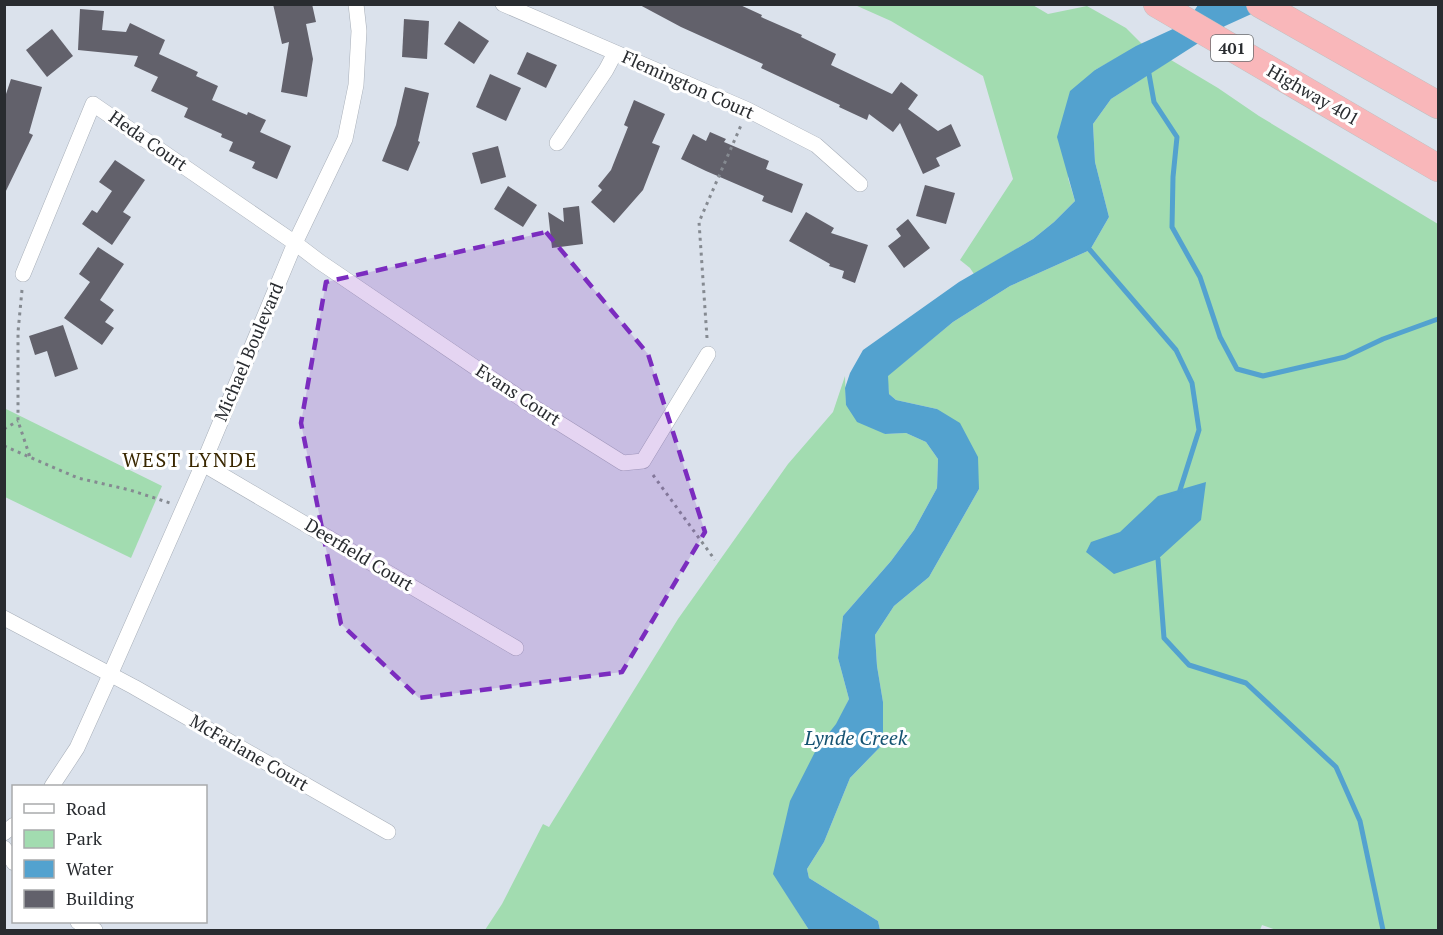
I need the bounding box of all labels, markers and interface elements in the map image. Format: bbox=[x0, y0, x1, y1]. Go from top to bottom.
road number: 401 bbox=[1211, 35, 1253, 61]
street label: Flemington Court bbox=[619, 44, 758, 124]
street label: Highway 401 bbox=[1263, 58, 1364, 130]
street label: Heda Court bbox=[105, 104, 193, 176]
street label: Michael Boulevard bbox=[208, 279, 288, 425]
street label: Evans Court bbox=[472, 358, 566, 431]
district label: WEST LYNDE bbox=[122, 446, 258, 473]
street label: Deerfield Court bbox=[301, 512, 418, 596]
street label: McFarlane Court bbox=[186, 708, 314, 796]
water label: Lynde Creek bbox=[804, 724, 908, 751]
legend bbox=[12, 785, 207, 923]
text: Road bbox=[66, 796, 106, 820]
text: Park bbox=[66, 826, 103, 850]
text: Water bbox=[66, 856, 113, 880]
text: Building bbox=[66, 886, 134, 910]

